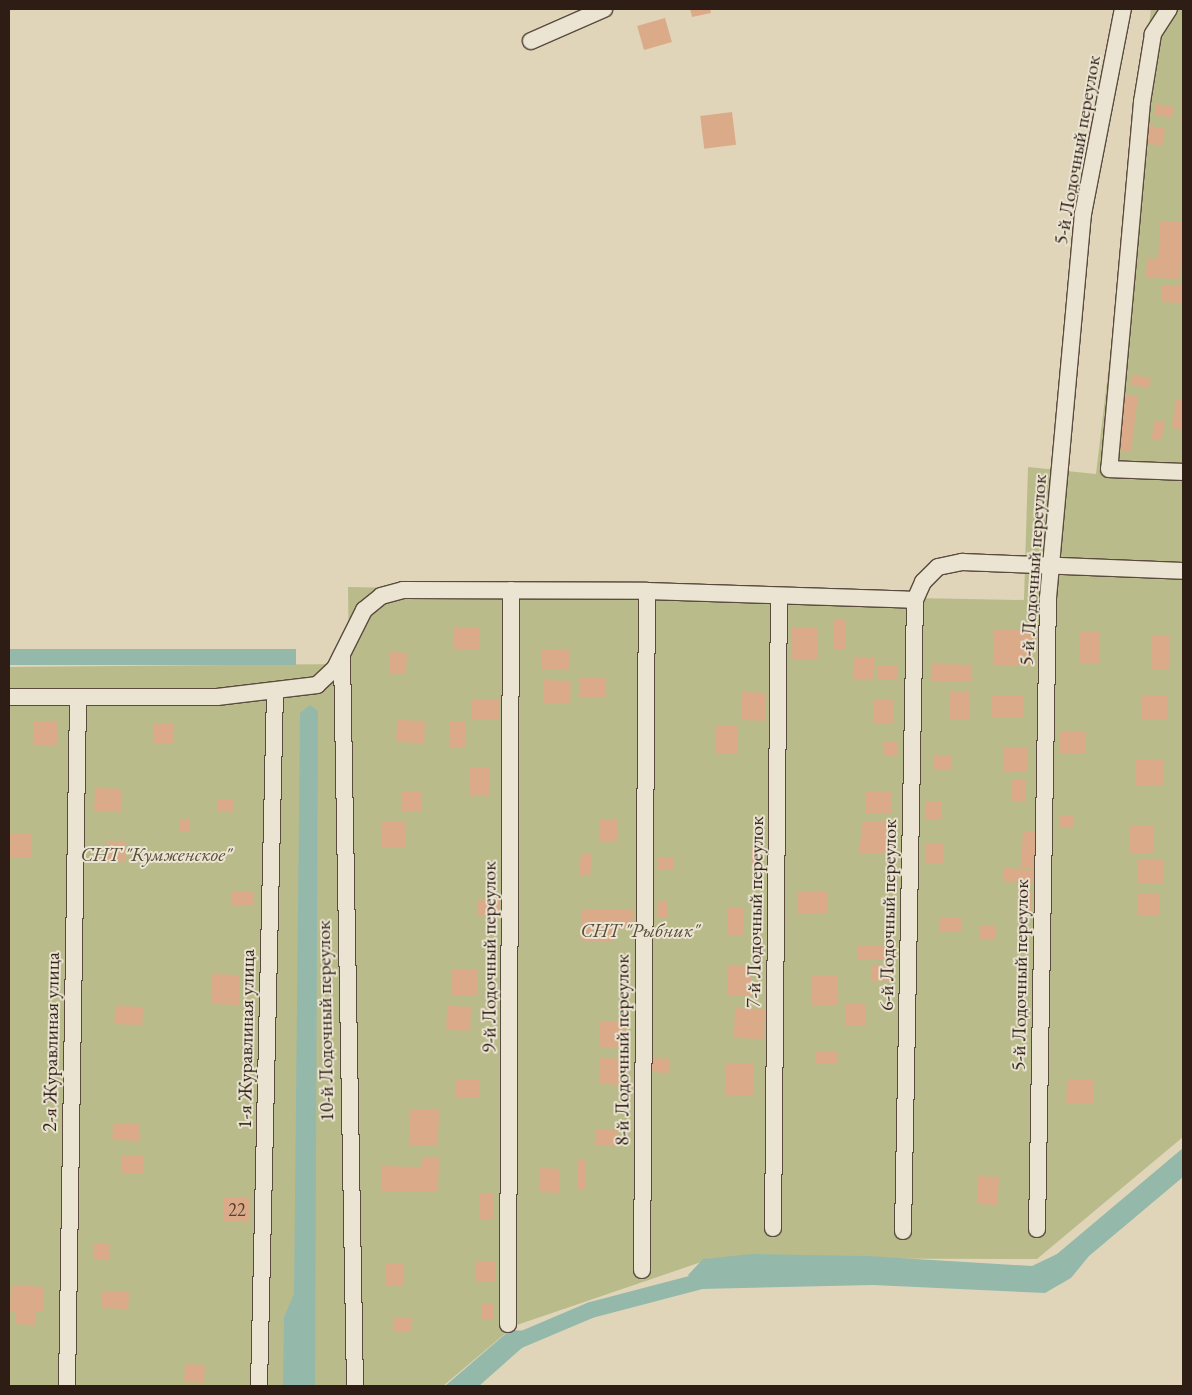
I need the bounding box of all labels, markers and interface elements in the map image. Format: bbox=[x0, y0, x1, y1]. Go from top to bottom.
street label: 5-й Лодочный переулок bbox=[1049, 53, 1105, 247]
street label: 5-й Лодочный переулок bbox=[1014, 473, 1052, 667]
street label: 7-й Лодочный переулок bbox=[741, 816, 769, 1008]
street label: 6-й Лодочный переулок bbox=[874, 819, 902, 1011]
park label: СНТ "Кумженское" bbox=[80, 842, 232, 866]
street label: 9-й Лодочный переулок bbox=[477, 861, 501, 1053]
street label: 5-й Лодочный переулок bbox=[1006, 879, 1034, 1071]
park label: СНТ "Рыбник" bbox=[580, 918, 700, 942]
street label: 10-й Лодочный переулок bbox=[311, 920, 339, 1122]
street label: 1-я Журавлиная улица bbox=[232, 949, 260, 1129]
street label: 2-я Журавлиная улица bbox=[37, 952, 65, 1132]
street label: 8-й Лодочный переулок bbox=[610, 954, 634, 1146]
house number: 22 bbox=[228, 1199, 246, 1221]

